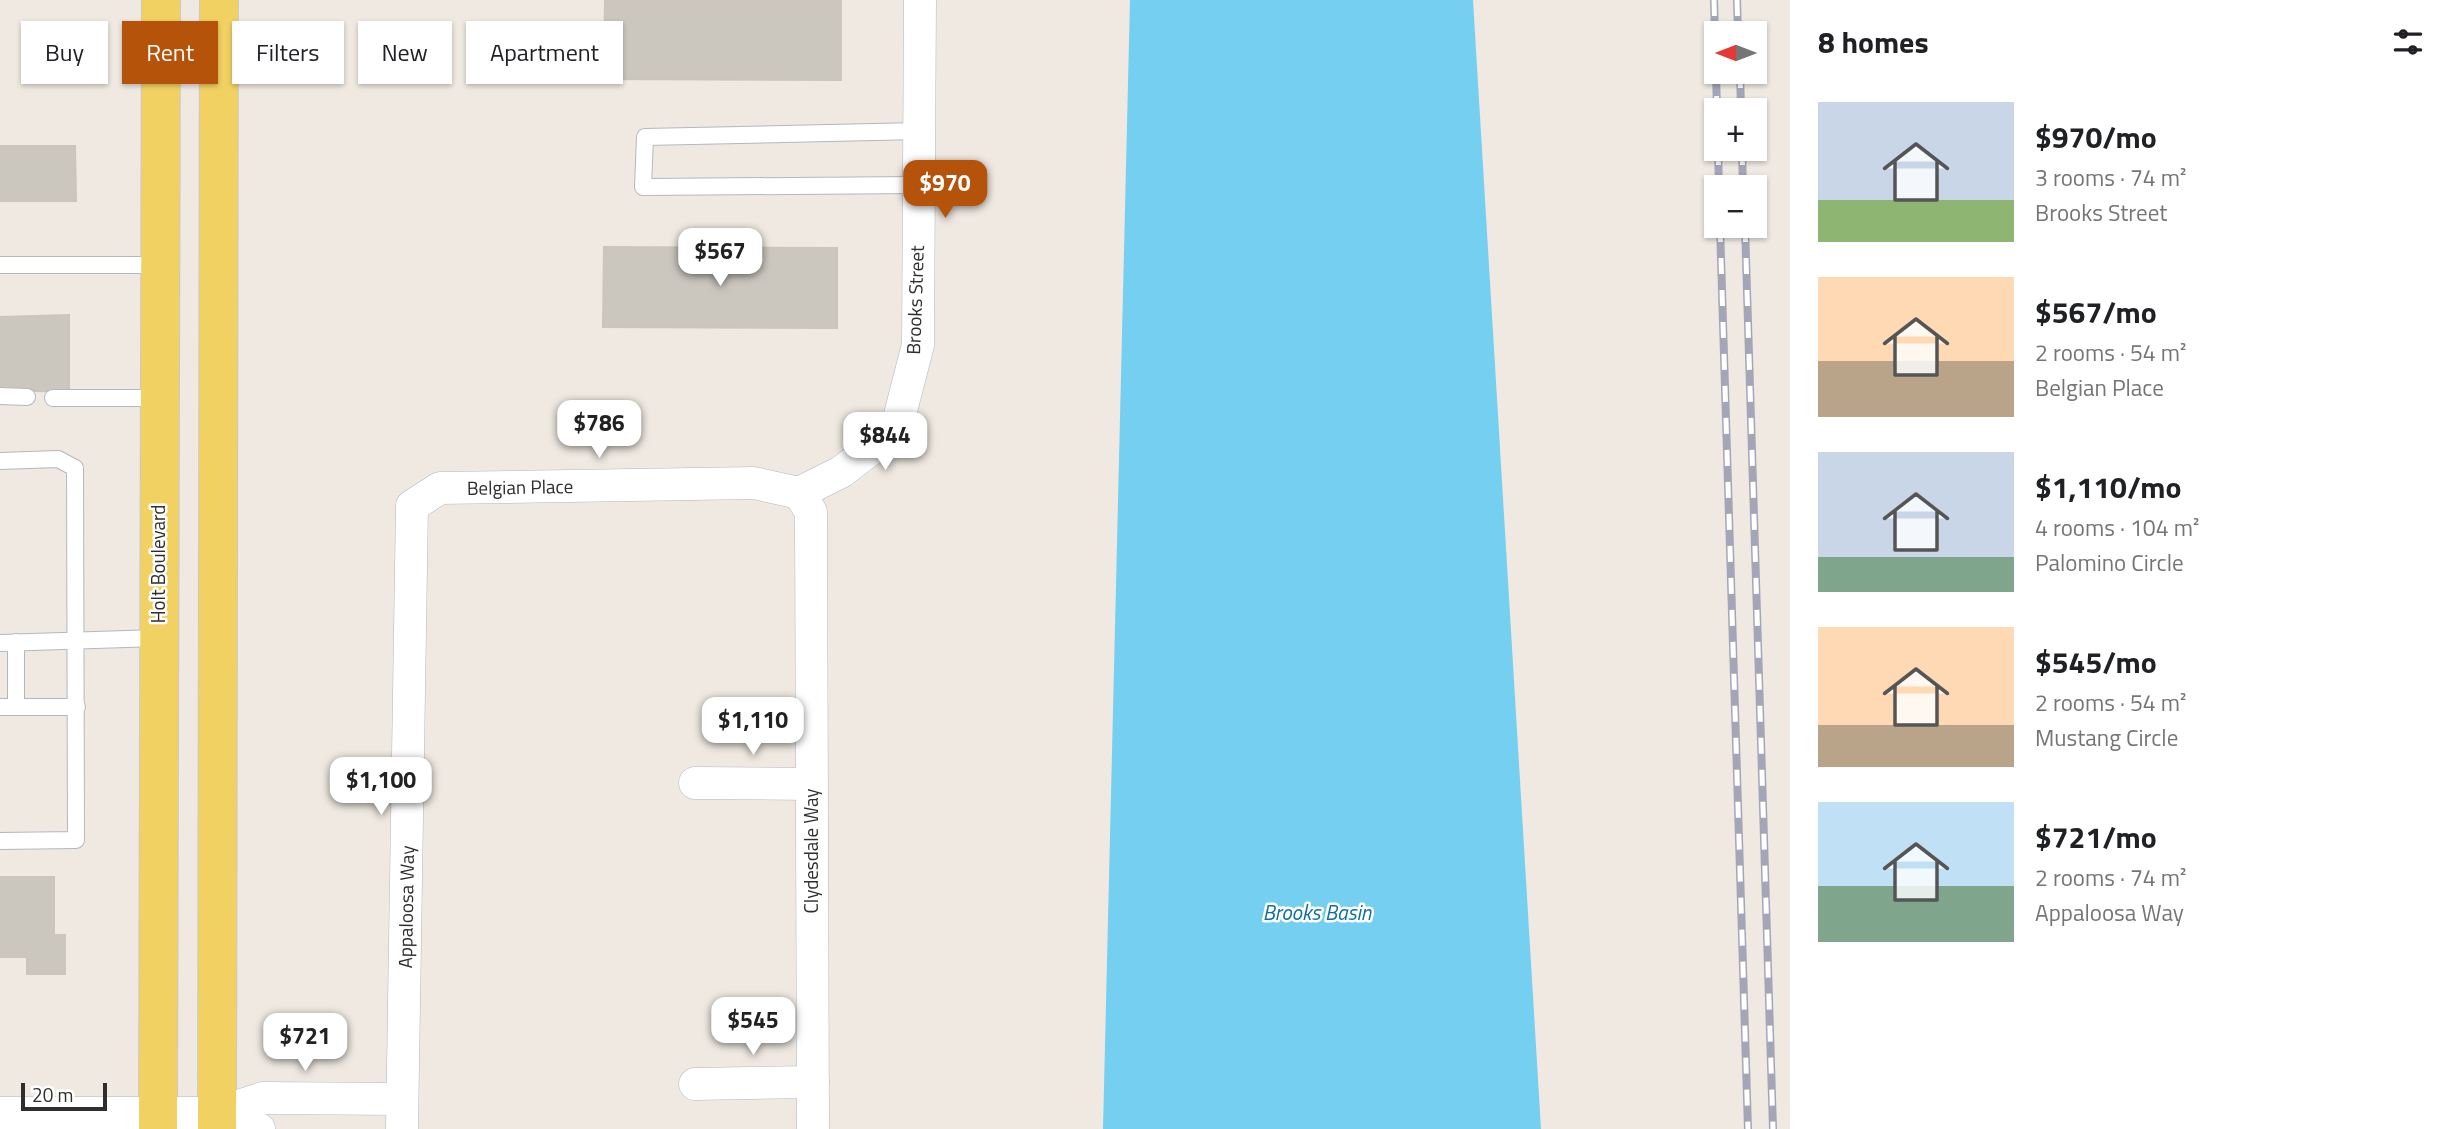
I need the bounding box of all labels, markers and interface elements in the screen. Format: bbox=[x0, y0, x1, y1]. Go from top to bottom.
text: 8 homes bbox=[1818, 19, 1929, 65]
chip: Buy bbox=[21, 21, 108, 84]
chip: Rent bbox=[122, 21, 218, 84]
chip: Filters bbox=[232, 21, 344, 84]
chip: New bbox=[358, 21, 452, 84]
chip: Apartment bbox=[466, 21, 623, 84]
north arrow bbox=[1704, 21, 1768, 84]
map controls bbox=[1704, 21, 1767, 238]
icon: filters bbox=[2389, 23, 2427, 61]
button: + bbox=[1704, 98, 1767, 161]
text: $970/mo bbox=[2035, 114, 2157, 160]
icon: home bbox=[1874, 130, 1958, 214]
pin: $970 bbox=[904, 160, 986, 220]
text: 3 rooms · 74 m² bbox=[2035, 160, 2186, 195]
text: $970 bbox=[919, 165, 971, 200]
button: − bbox=[1704, 175, 1767, 238]
text: Brooks Street bbox=[2035, 195, 2167, 230]
pin: $567 bbox=[679, 229, 761, 288]
text: $567 bbox=[694, 233, 746, 268]
street label: Brooks Street bbox=[898, 245, 931, 355]
text: $567/mo bbox=[2035, 289, 2157, 335]
icon: home bbox=[1874, 305, 1958, 389]
text: 2 rooms · 54 m² bbox=[2035, 335, 2186, 370]
text: Belgian Place bbox=[2035, 370, 2164, 405]
pin: $786 bbox=[558, 400, 640, 460]
text: $786 bbox=[573, 405, 625, 440]
pin: $844 bbox=[844, 412, 926, 472]
text: $844 bbox=[859, 417, 911, 452]
text: $1,110/mo bbox=[2035, 464, 2181, 510]
street label: Belgian Place bbox=[467, 471, 573, 502]
icon: home bbox=[1874, 480, 1958, 564]
street label: Holt Boulevard bbox=[143, 505, 172, 623]
text: 4 rooms · 104 m² bbox=[2035, 510, 2199, 545]
text: Palomino Circle bbox=[2035, 545, 2184, 580]
text: $545/mo bbox=[2035, 639, 2157, 685]
icon: home bbox=[1874, 655, 1958, 739]
text: 2 rooms · 54 m² bbox=[2035, 685, 2186, 720]
pin: $1,110 bbox=[696, 698, 810, 757]
text: $1,110 bbox=[718, 702, 788, 737]
text: Mustang Circle bbox=[2035, 720, 2178, 755]
pin: $1,100 bbox=[324, 758, 438, 817]
text: $1,100 bbox=[346, 762, 416, 797]
street label: Clydesdale Way bbox=[796, 788, 825, 914]
text: $721/mo bbox=[2035, 814, 2157, 860]
icon: home bbox=[1874, 830, 1958, 914]
street label: Appaloosa Way bbox=[390, 845, 421, 969]
text: 2 rooms · 74 m² bbox=[2035, 860, 2186, 895]
text: Appaloosa Way bbox=[2035, 895, 2184, 930]
water label: Brooks Basin bbox=[1263, 896, 1372, 928]
pin: $545 bbox=[712, 998, 794, 1057]
text: $545 bbox=[727, 1002, 779, 1037]
pin: $721 bbox=[264, 1014, 346, 1073]
text: $721 bbox=[279, 1018, 331, 1053]
scale bar bbox=[21, 1080, 107, 1112]
text: 20 m bbox=[32, 1080, 73, 1109]

